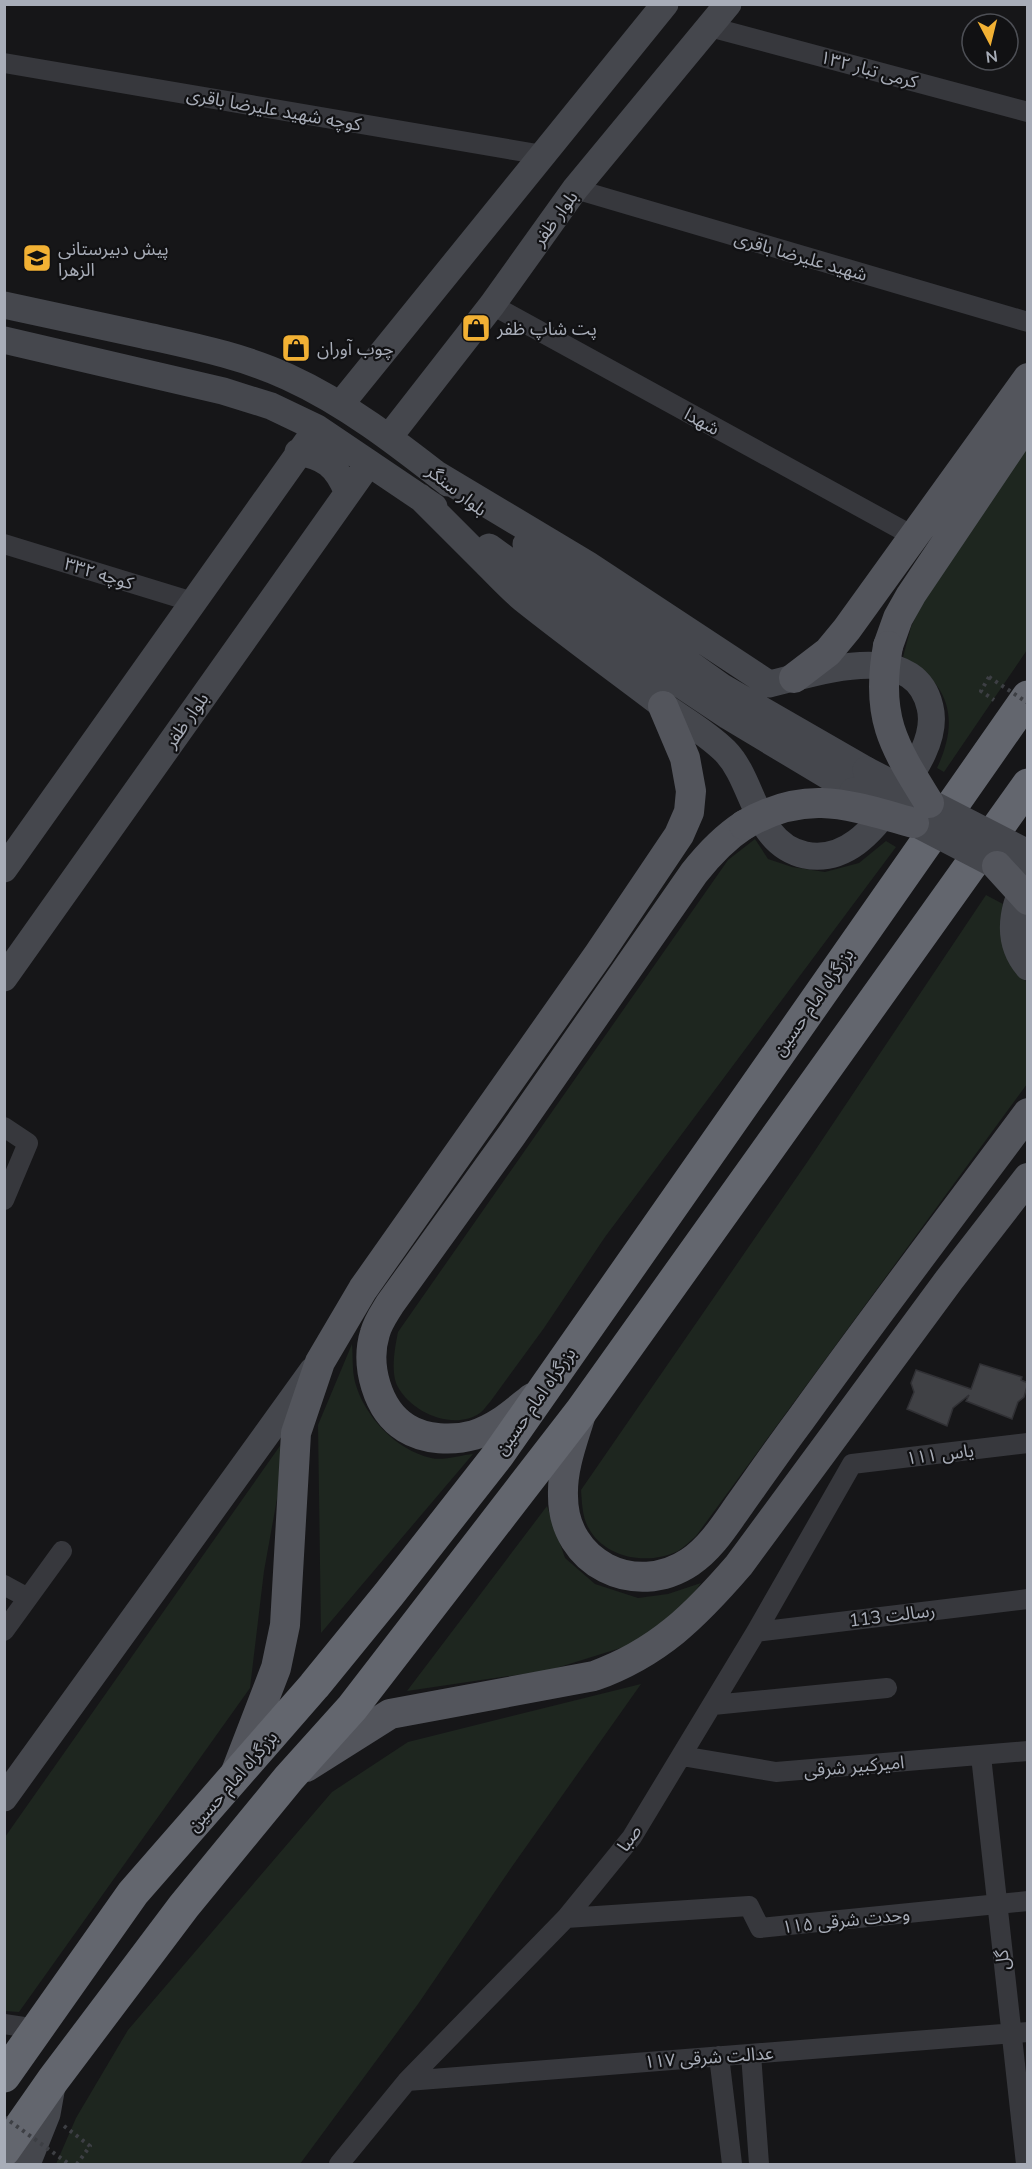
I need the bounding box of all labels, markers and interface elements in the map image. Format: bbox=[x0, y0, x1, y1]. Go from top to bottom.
north arrow bbox=[960, 12, 1020, 72]
street label: کرمی تبار ۱۳۲ bbox=[818, 45, 921, 93]
text: N bbox=[985, 46, 999, 68]
street label: کوچه شهید علیرضا باقری bbox=[185, 82, 364, 136]
street label: بلوار ظفر bbox=[527, 186, 583, 251]
street label: شهید علیرضا باقری bbox=[732, 226, 870, 286]
place label: پیش دبیرستانی الزهرا bbox=[58, 237, 169, 281]
school or university icon: پیش دبیرستانی الزهرا bbox=[21, 242, 53, 274]
shop icon: پت شاپ ظفر bbox=[460, 312, 492, 344]
place label: پت شاپ ظفر bbox=[496, 317, 597, 340]
shop icon: چوب آوران bbox=[280, 332, 312, 364]
place label: چوب آوران bbox=[317, 337, 394, 360]
street label: شهدا bbox=[680, 402, 724, 440]
street label: بلوار سنگر bbox=[421, 458, 492, 521]
street label: کوچه ۳۳۲ bbox=[62, 552, 137, 595]
street label: بلوار ظفر bbox=[158, 688, 213, 753]
street label: بزرگراه امام حسین bbox=[767, 944, 861, 1062]
street label: بزرگراه امام حسین bbox=[489, 1343, 583, 1461]
street label: یاس ۱۱۱ bbox=[905, 1438, 975, 1470]
street label: رسالت 113 bbox=[847, 1598, 937, 1632]
street label: بزرگراه امام حسین bbox=[182, 1726, 284, 1838]
street label: امیرکبیر شرقی bbox=[803, 1750, 905, 1782]
street label: صبا bbox=[612, 1820, 646, 1856]
street label: ۱۱۵ وحدت شرقی bbox=[781, 1902, 911, 1938]
street label: گل bbox=[989, 1948, 1015, 1971]
street label: ۱۱۷ عدالت شرقی bbox=[644, 2041, 774, 2073]

